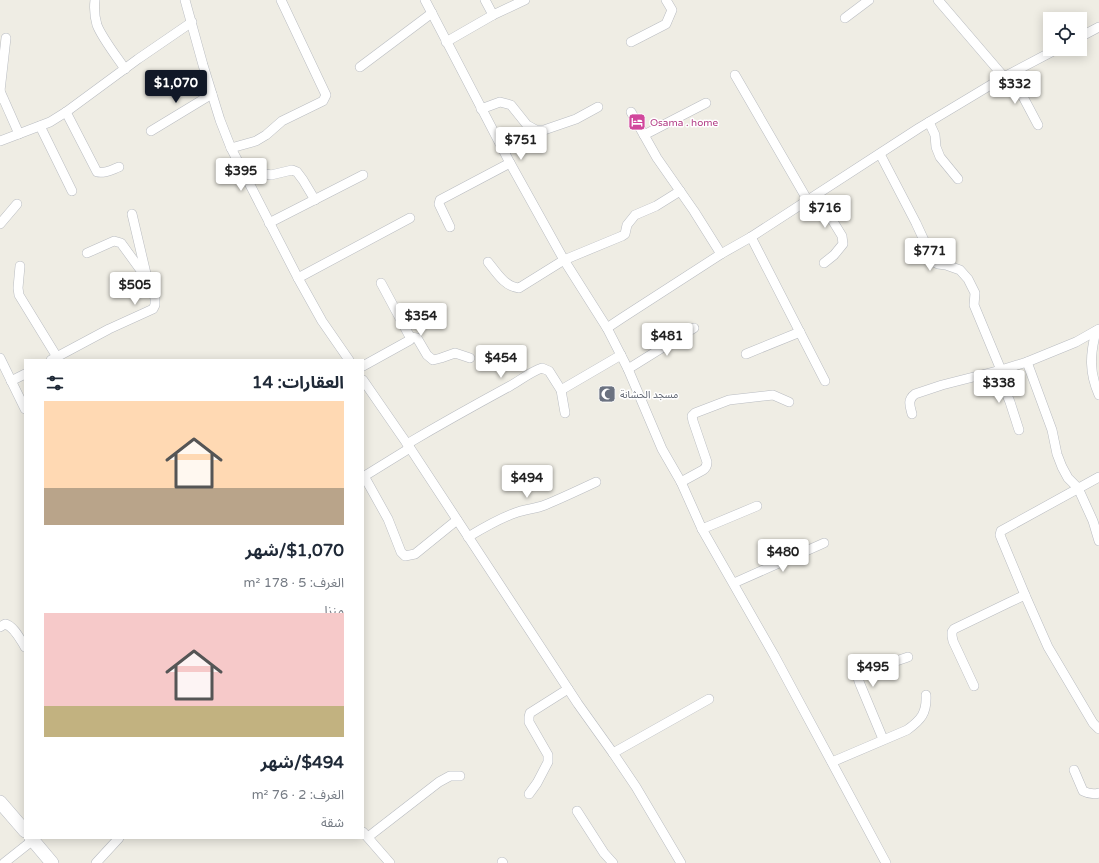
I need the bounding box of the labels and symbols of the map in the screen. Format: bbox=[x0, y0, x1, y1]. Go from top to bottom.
pin: $1,070 bbox=[143, 70, 209, 104]
pin: $332 bbox=[991, 71, 1039, 105]
hotel icon: Osama . home bbox=[627, 112, 647, 132]
place label: Osama . home bbox=[650, 117, 718, 129]
pin: $751 bbox=[497, 127, 545, 161]
pin: $395 bbox=[217, 158, 265, 192]
pin: $716 bbox=[801, 195, 849, 229]
pin: $771 bbox=[906, 238, 954, 272]
pin: $505 bbox=[111, 272, 159, 306]
pin: $354 bbox=[397, 303, 445, 337]
pin: $481 bbox=[643, 323, 691, 357]
pin: $454 bbox=[477, 345, 525, 379]
pin: $338 bbox=[975, 370, 1023, 404]
mosque icon: مسجد الحشانة bbox=[597, 384, 617, 404]
place label: مسجد الحشانة bbox=[620, 389, 678, 401]
pin: $494 bbox=[503, 465, 551, 499]
pin: $480 bbox=[759, 539, 807, 573]
pin: $495 bbox=[849, 654, 897, 688]

